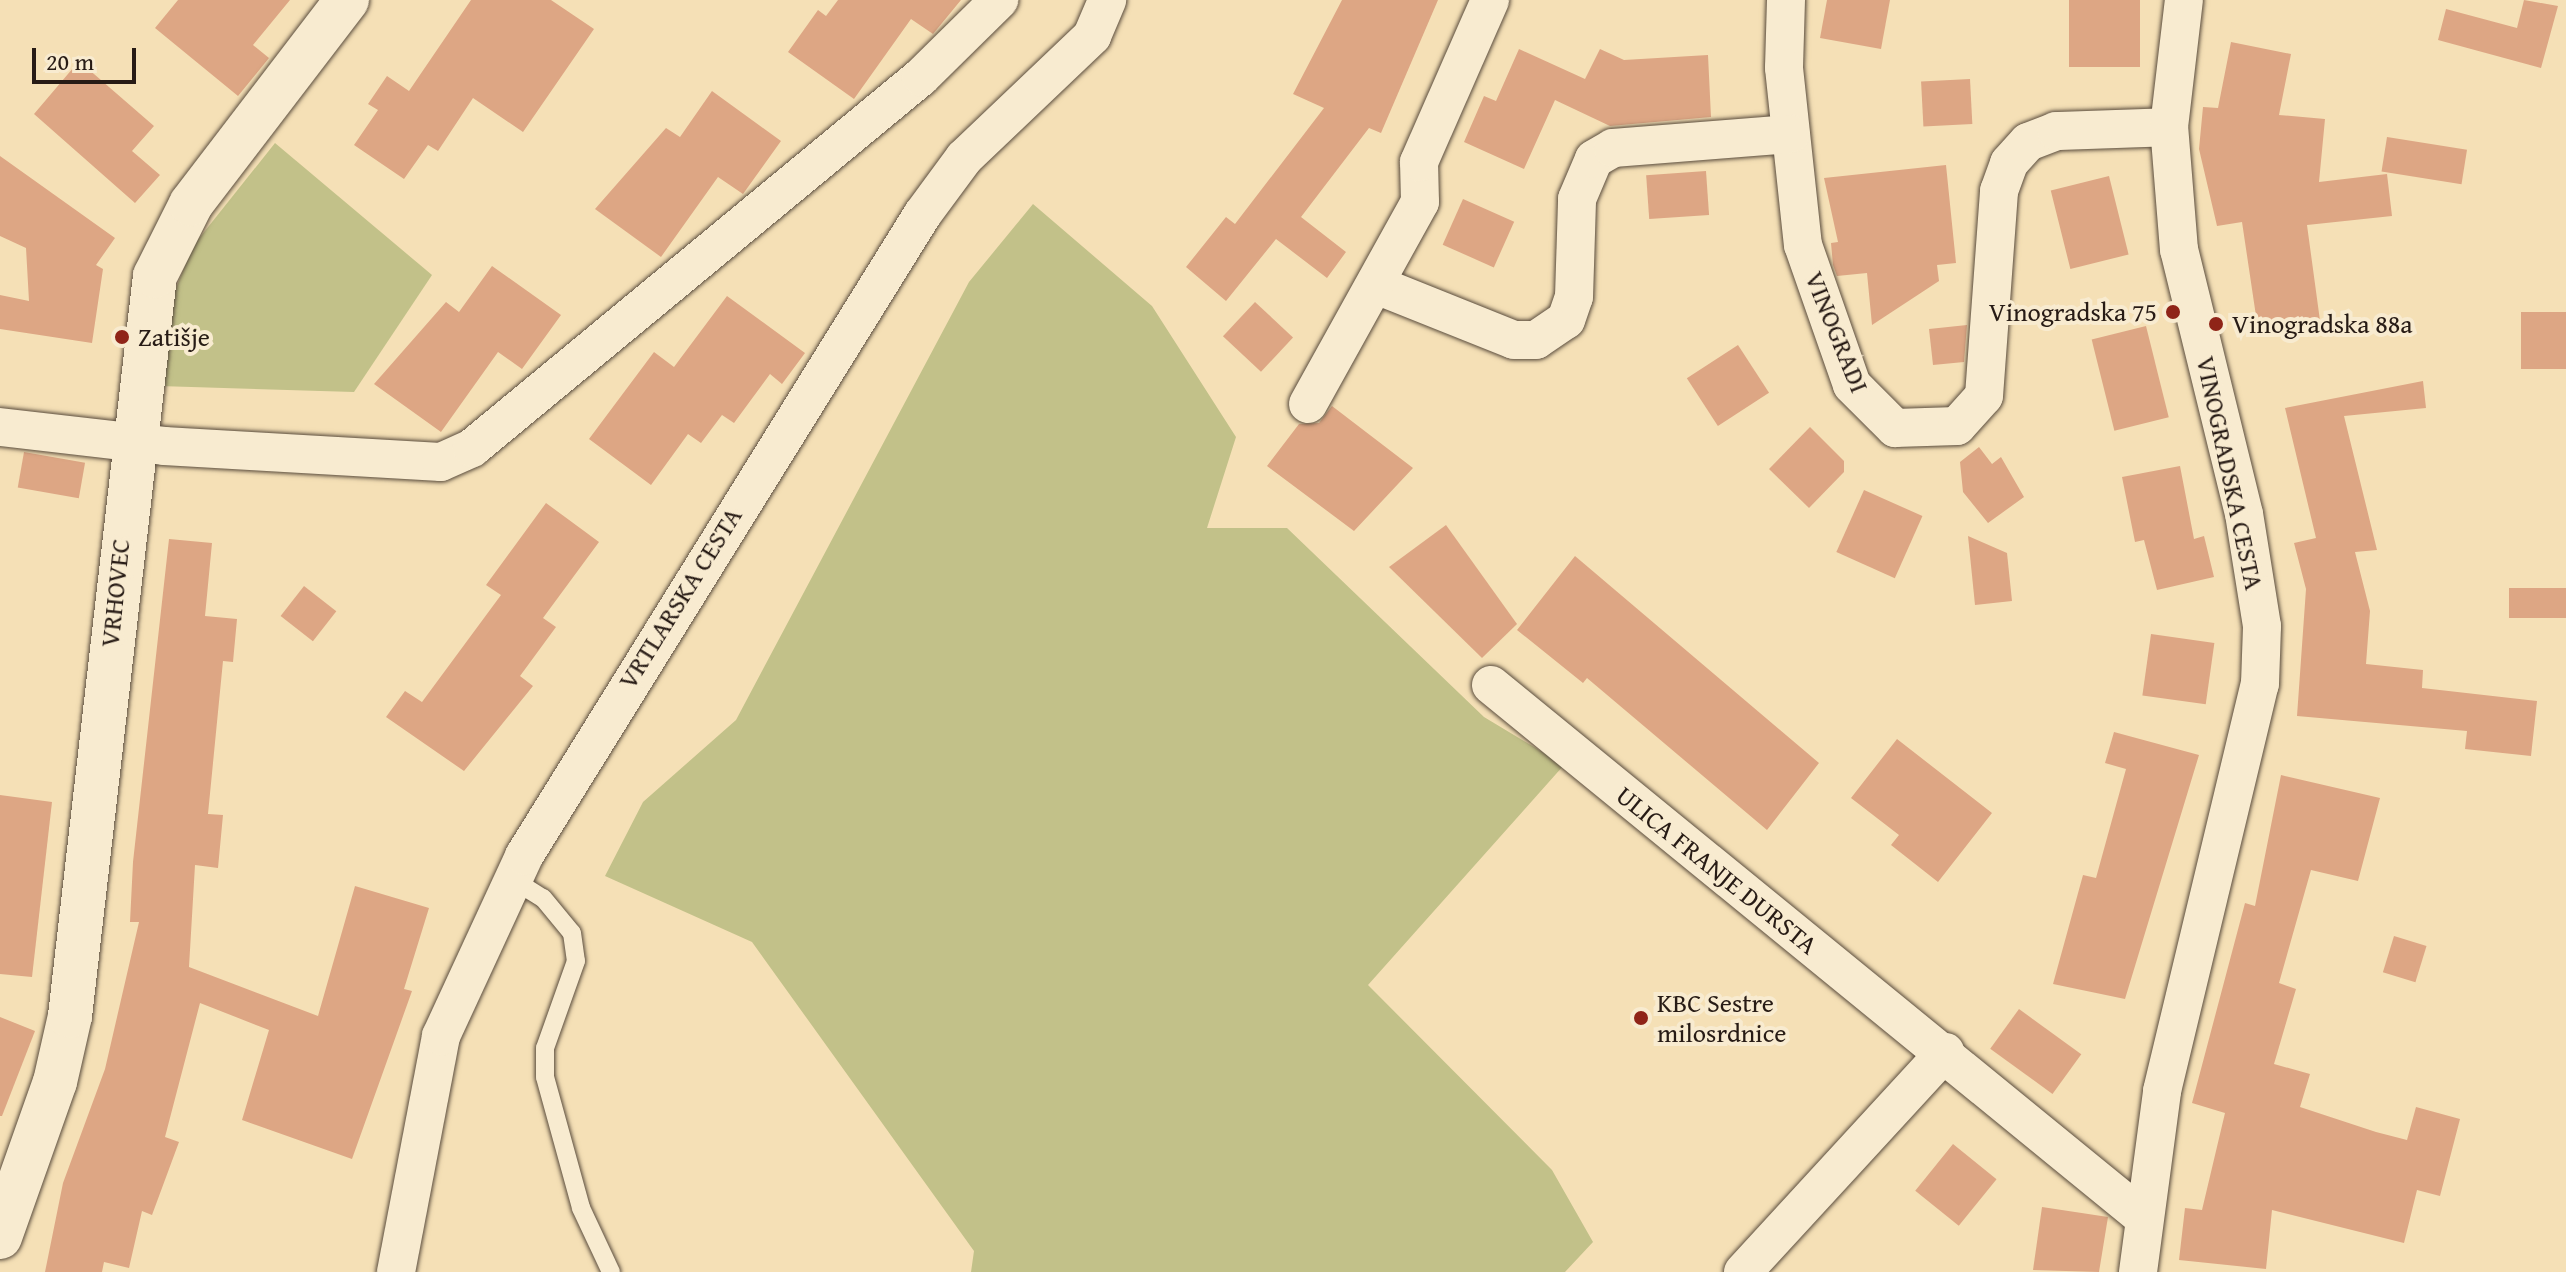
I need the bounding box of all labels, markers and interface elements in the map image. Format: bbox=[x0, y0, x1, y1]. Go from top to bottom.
scale bar bbox=[36, 32, 140, 82]
text: 20 m bbox=[46, 44, 94, 79]
street label: VINOGRADI bbox=[1799, 267, 1875, 397]
place label: Vinogradska 75 bbox=[1989, 296, 2157, 328]
marker: Vinogradska 75 bbox=[2164, 303, 2182, 321]
place label: Vinogradska 88a bbox=[2232, 308, 2413, 340]
marker: Vinogradska 88a bbox=[2207, 315, 2225, 333]
place label: Zatišje bbox=[138, 321, 210, 353]
marker: Zatišje bbox=[113, 328, 131, 346]
street label: VINOGRADSKA CESTA bbox=[2190, 353, 2270, 593]
street label: VRTLARSKA CESTA bbox=[612, 502, 748, 694]
street label: VRHOVEC bbox=[94, 537, 136, 649]
street label: ULICA FRANJE DURSTA bbox=[1610, 779, 1824, 961]
place label: KBC Sestre milosrdnice bbox=[1657, 987, 1786, 1048]
marker: KBC Sestre milosrdnice bbox=[1632, 1009, 1650, 1027]

